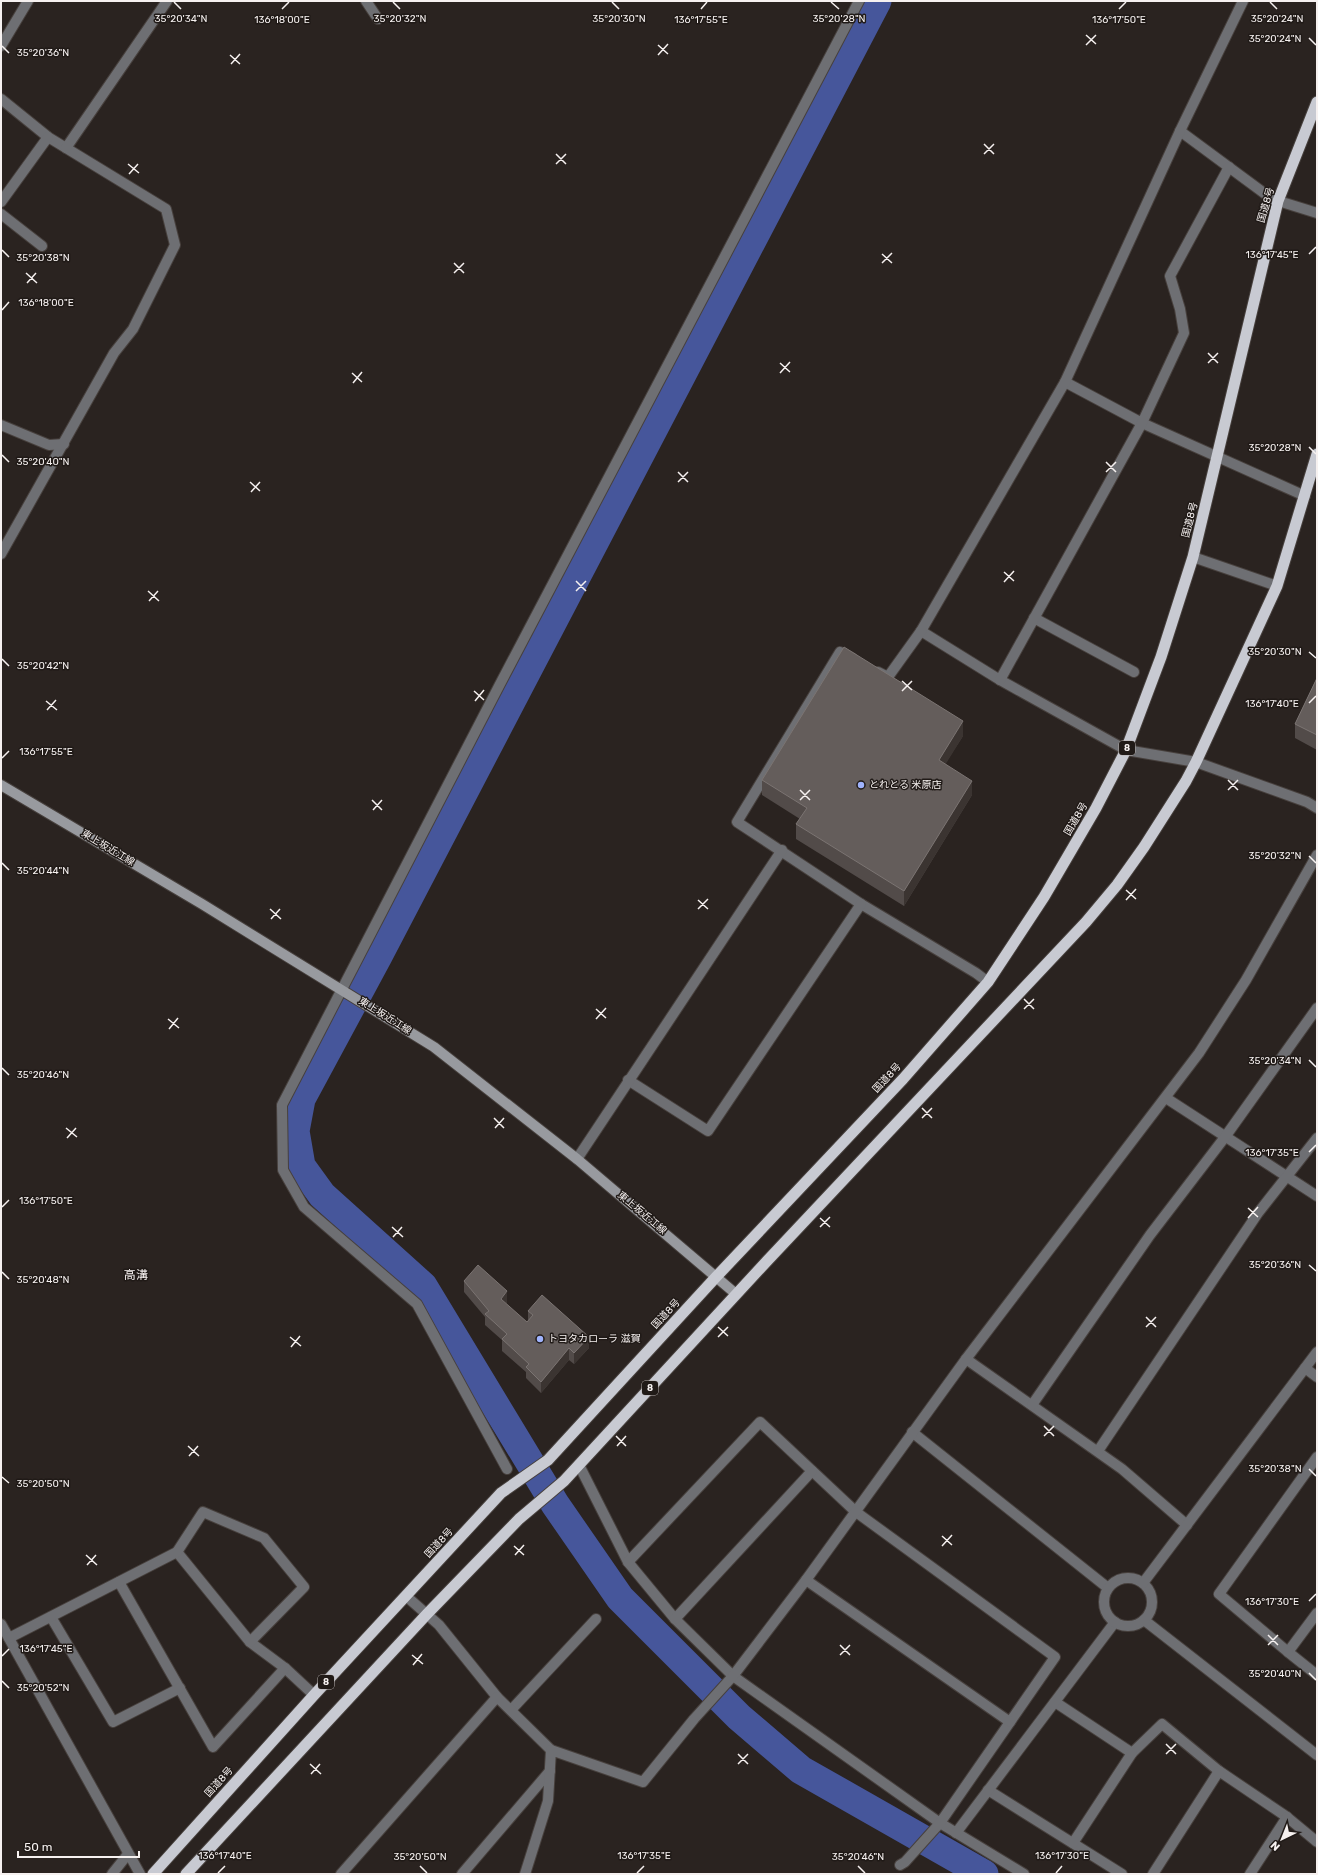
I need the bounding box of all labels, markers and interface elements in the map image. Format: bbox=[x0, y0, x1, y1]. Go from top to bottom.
text: 35°20'34"N bbox=[155, 13, 208, 25]
text: 35°20'32"N bbox=[374, 13, 426, 25]
text: 35°20'30"N bbox=[592, 13, 646, 25]
text: 35°20'28"N bbox=[812, 13, 866, 25]
text: 35°20'24"N bbox=[1251, 13, 1303, 25]
text: 136°18'00"E bbox=[254, 14, 310, 26]
text: 136°17'55"E bbox=[674, 14, 728, 26]
text: 136°17'50"E bbox=[1092, 14, 1146, 26]
text: 35°20'24"N bbox=[1249, 33, 1301, 45]
text: 35°20'36"N bbox=[17, 47, 69, 59]
street label: 国道8号 bbox=[1255, 186, 1277, 224]
text: 136°17'45"E bbox=[1245, 249, 1299, 261]
text: 35°20'38"N bbox=[16, 252, 70, 264]
text: 136°18'00"E bbox=[18, 297, 74, 309]
text: 35°20'28"N bbox=[1248, 442, 1302, 454]
text: 35°20'40"N bbox=[17, 456, 70, 468]
street label: 国道8号 bbox=[1180, 501, 1200, 539]
text: 35°20'30"N bbox=[1248, 646, 1302, 658]
text: 35°20'42"N bbox=[17, 660, 69, 672]
text: 136°17'40"E bbox=[1245, 698, 1299, 710]
road number: 8 bbox=[1119, 741, 1135, 755]
text: 136°17'55"E bbox=[19, 746, 73, 758]
place label: とれとる 米原店 bbox=[869, 779, 941, 791]
marker: とれとる 米原店 bbox=[856, 780, 866, 790]
street label: 国道8号 bbox=[1062, 800, 1090, 838]
street label: 東上坂近江線 bbox=[79, 827, 137, 869]
text: 35°20'32"N bbox=[1249, 850, 1301, 862]
text: 35°20'44"N bbox=[17, 865, 69, 877]
street label: 東上坂近江線 bbox=[356, 995, 414, 1037]
text: 35°20'34"N bbox=[1249, 1055, 1302, 1067]
street label: 国道8号 bbox=[870, 1061, 904, 1095]
text: 35°20'46"N bbox=[17, 1069, 69, 1081]
text: 136°17'35"E bbox=[1245, 1147, 1299, 1159]
street label: 東上坂近江線 bbox=[615, 1189, 669, 1237]
text: 136°17'50"E bbox=[19, 1195, 73, 1207]
text: 35°20'36"N bbox=[1249, 1259, 1301, 1271]
district label: 高溝 bbox=[124, 1268, 148, 1282]
text: 35°20'48"N bbox=[17, 1274, 70, 1286]
street label: 国道8号 bbox=[649, 1297, 683, 1331]
place label: トヨタカローラ 滋賀 bbox=[548, 1333, 640, 1345]
marker: トヨタカローラ 滋賀 bbox=[535, 1334, 545, 1344]
road number: 8 bbox=[642, 1381, 658, 1395]
text: 35°20'38"N bbox=[1248, 1463, 1302, 1475]
text: 35°20'50"N bbox=[16, 1478, 70, 1490]
street label: 国道8号 bbox=[422, 1526, 456, 1560]
text: 136°17'30"E bbox=[1245, 1596, 1299, 1608]
text: 136°17'45"E bbox=[19, 1643, 73, 1655]
text: 35°20'40"N bbox=[1249, 1668, 1302, 1680]
road number: 8 bbox=[318, 1675, 334, 1689]
text: 35°20'52"N bbox=[17, 1682, 69, 1694]
street label: 国道8号 bbox=[202, 1764, 236, 1800]
north arrow bbox=[1262, 1819, 1302, 1859]
scale bar bbox=[18, 1833, 139, 1859]
text: N bbox=[1268, 1838, 1283, 1853]
text: 50 m bbox=[24, 1840, 52, 1854]
text: 136°17'40"E bbox=[198, 1850, 252, 1862]
text: 136°17'35"E bbox=[617, 1850, 671, 1862]
text: 136°17'30"E bbox=[1035, 1850, 1089, 1862]
text: 35°20'50"N bbox=[393, 1851, 447, 1863]
text: 35°20'46"N bbox=[832, 1851, 884, 1863]

